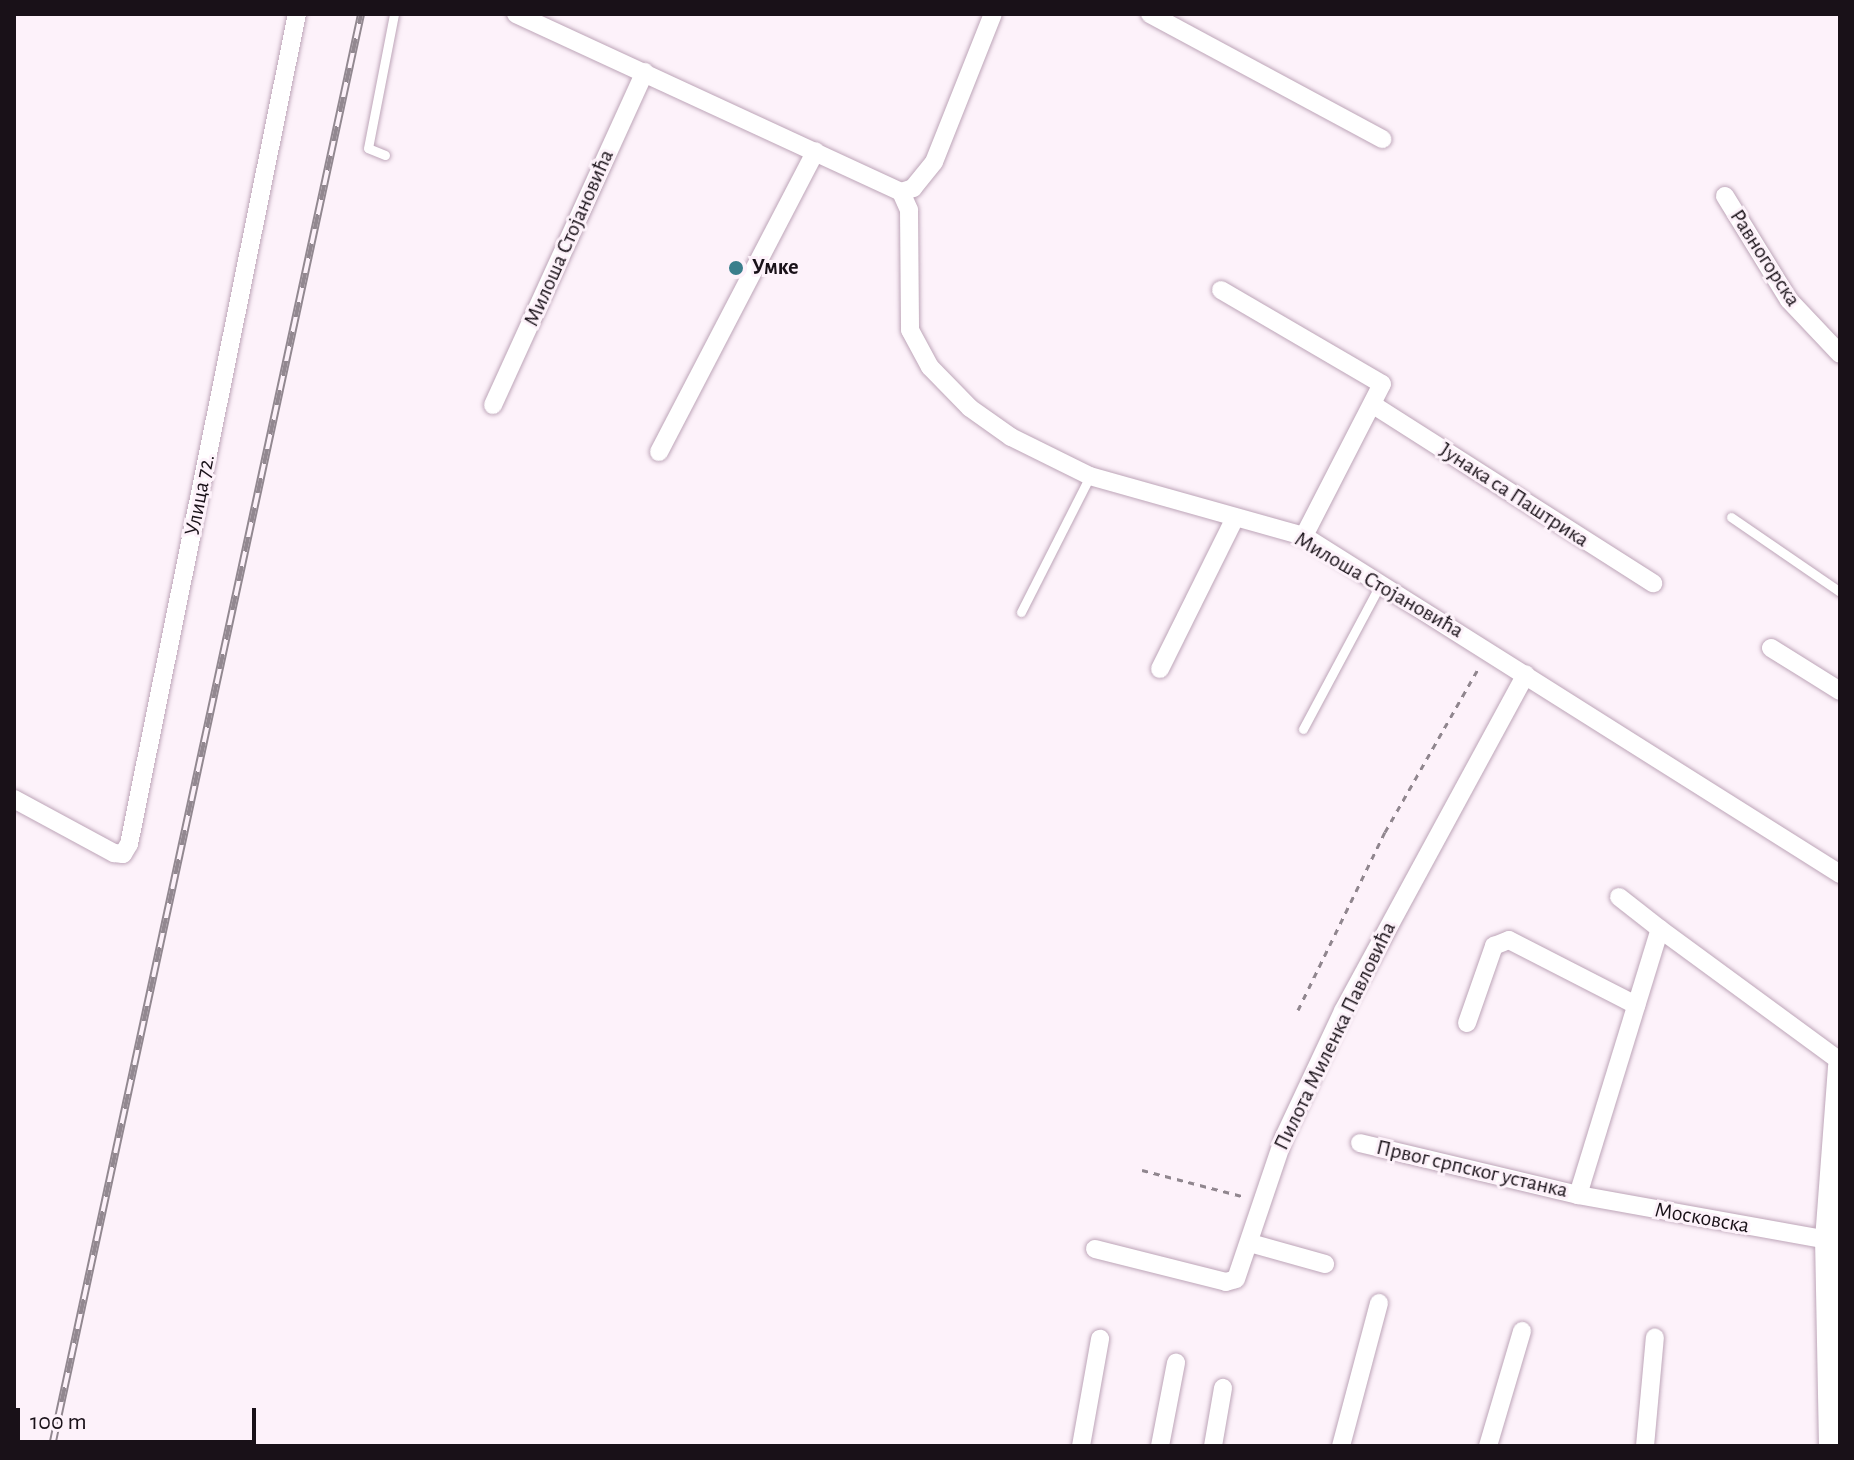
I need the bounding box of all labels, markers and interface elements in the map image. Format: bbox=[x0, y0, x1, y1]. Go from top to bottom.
street label: Милоша Стојановића bbox=[518, 145, 620, 331]
street label: Равногорска bbox=[1724, 204, 1806, 312]
place label: Умке bbox=[752, 255, 799, 281]
marker: Умке bbox=[727, 259, 745, 277]
street label: Јунака са Паштрика bbox=[1434, 437, 1594, 553]
street label: Улица 72. bbox=[179, 452, 221, 538]
street label: Милоша Стојановића bbox=[1290, 526, 1468, 644]
street label: Пилота Миленка Павловића bbox=[1268, 917, 1402, 1155]
street label: Првог српског устанка bbox=[1374, 1134, 1570, 1204]
street label: Московска bbox=[1653, 1197, 1751, 1239]
scale bar bbox=[20, 1392, 260, 1442]
text: 100 m bbox=[30, 1410, 87, 1434]

